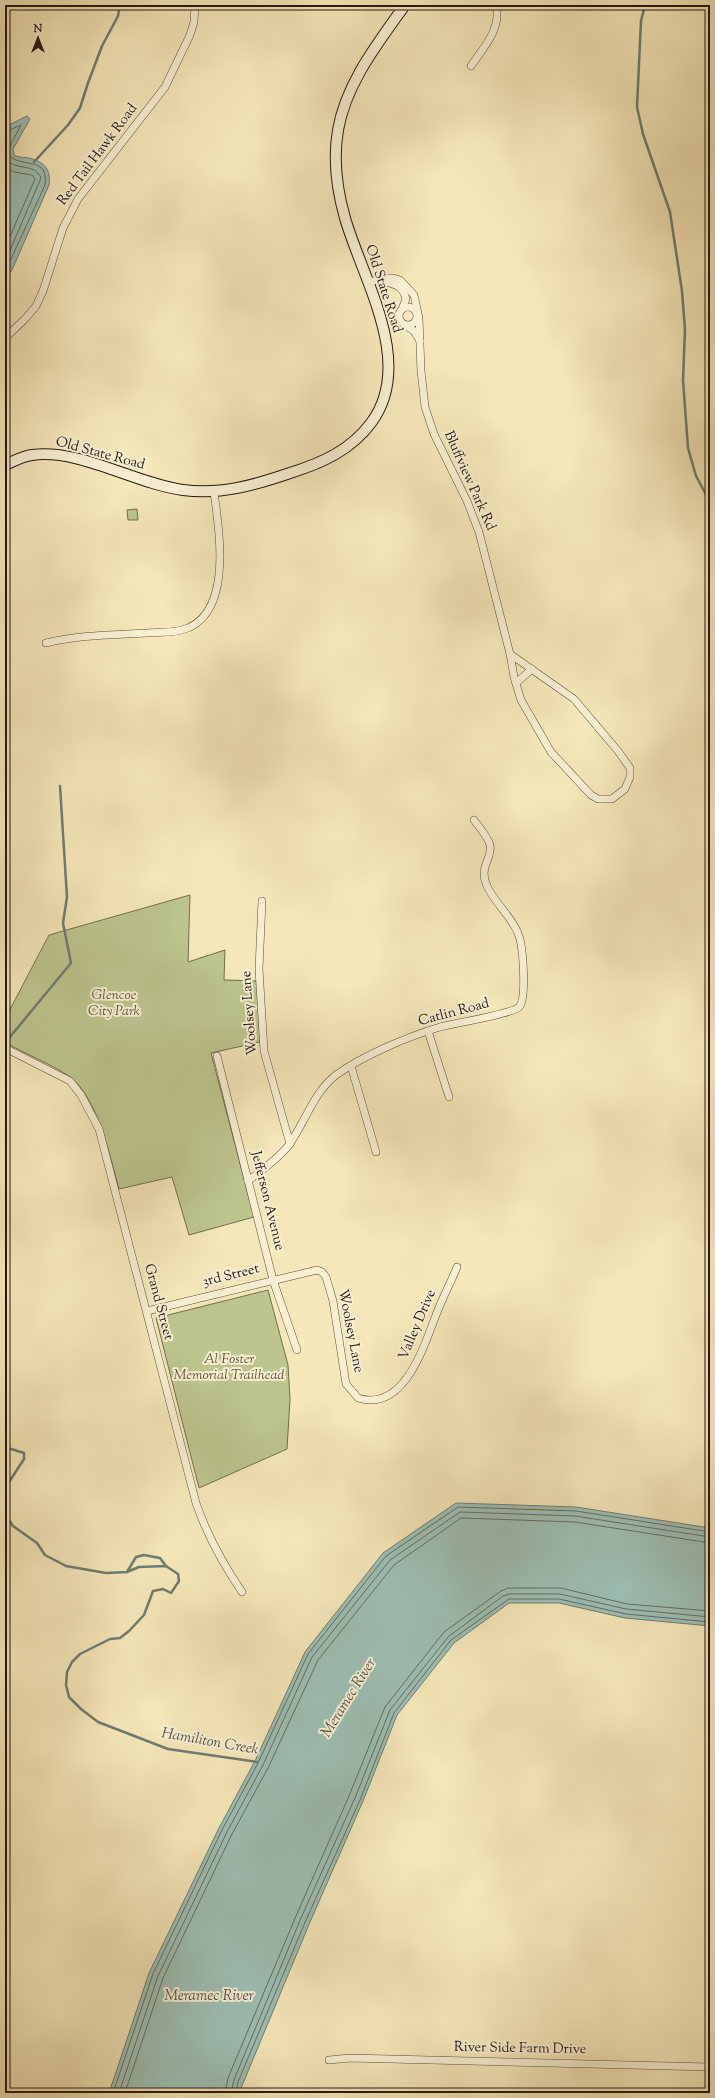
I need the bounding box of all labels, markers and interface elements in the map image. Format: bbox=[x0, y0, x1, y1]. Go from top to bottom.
north arrow bbox=[18, 18, 58, 58]
text: N bbox=[33, 21, 43, 37]
street label: Red Tail Hawk Road bbox=[53, 100, 143, 210]
street label: Old State Road bbox=[359, 242, 407, 336]
street label: Bluffview Park Rd bbox=[438, 428, 500, 534]
street label: Old State Road bbox=[53, 432, 147, 476]
street label: Woolsey Lane bbox=[237, 970, 263, 1056]
park label: Glencoe City Park bbox=[88, 986, 141, 1022]
street label: Catlin Road bbox=[416, 994, 492, 1032]
street label: Jefferson Avenue bbox=[245, 1148, 289, 1253]
street label: 3rd Street bbox=[201, 1259, 262, 1293]
street label: Grand Street bbox=[138, 1262, 178, 1343]
street label: Valley Drive bbox=[394, 1287, 442, 1363]
street label: Woolsey Lane bbox=[332, 1288, 368, 1374]
park label: Al Foster Memorial Trailhead bbox=[174, 1350, 285, 1386]
water label: Meramec River bbox=[316, 1654, 382, 1742]
water label: Hamiliton Creek bbox=[160, 1723, 260, 1761]
water label: Meramec River bbox=[164, 1986, 255, 2007]
street label: River Side Farm Drive bbox=[454, 2038, 586, 2060]

